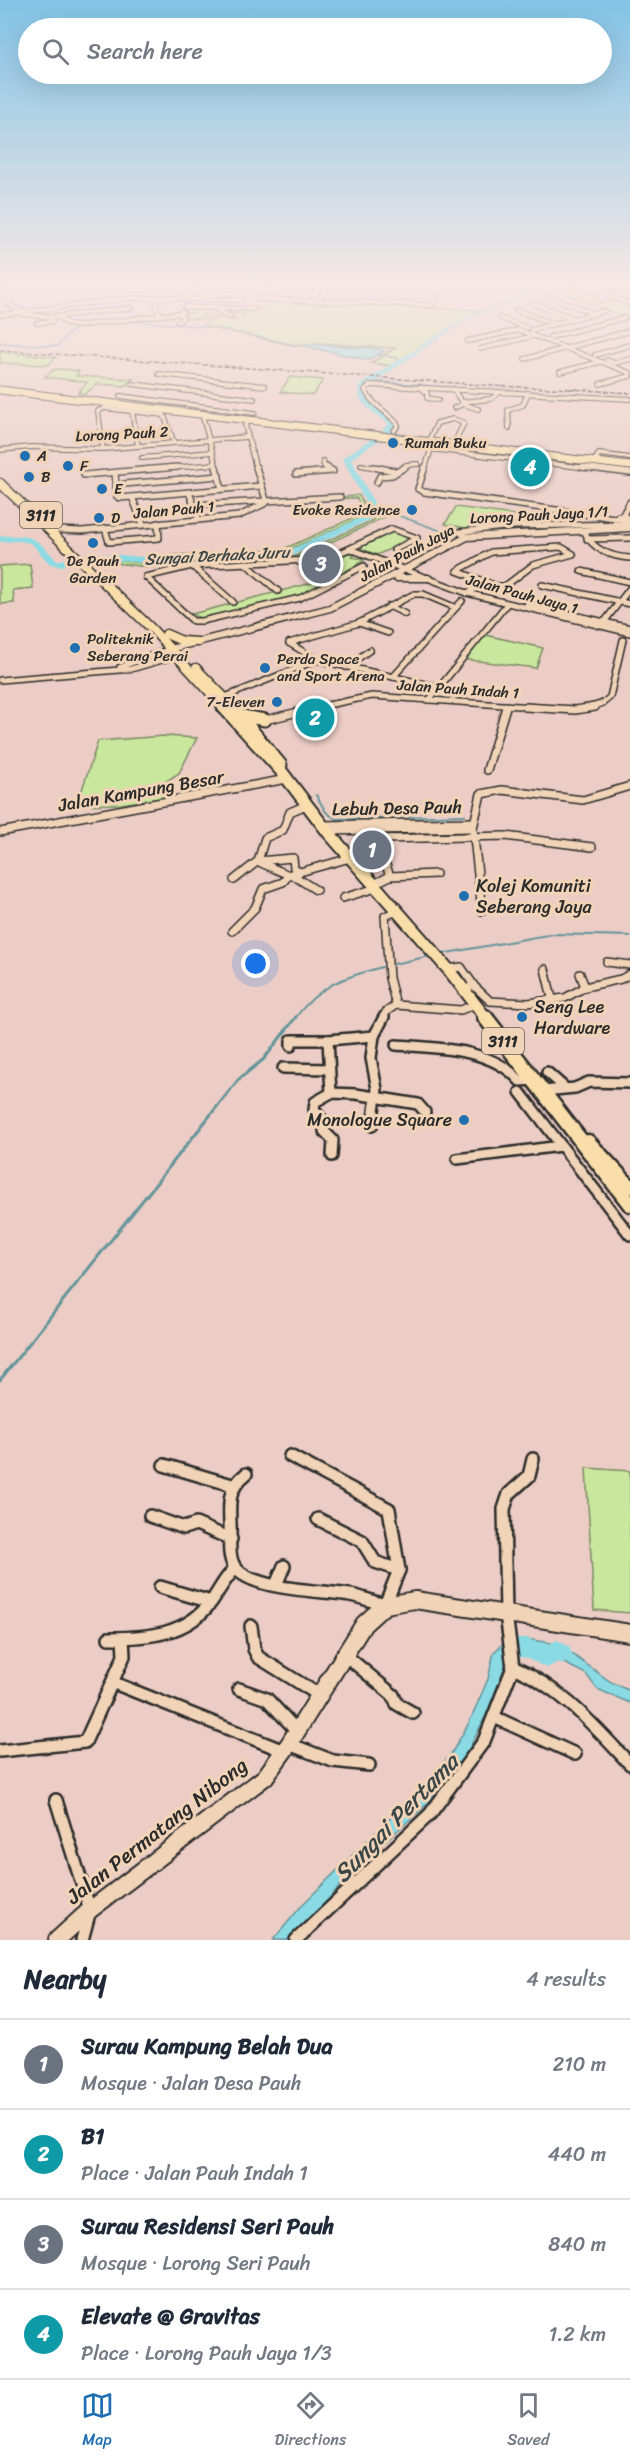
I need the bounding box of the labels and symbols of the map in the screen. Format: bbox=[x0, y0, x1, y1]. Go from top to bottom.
street label: Lorong Pauh 2 bbox=[75, 419, 169, 449]
place label: Rumah Buku bbox=[405, 430, 487, 456]
marker: Rumah Buku bbox=[386, 436, 400, 450]
place label: A bbox=[36, 443, 47, 469]
pin: 4 bbox=[510, 444, 550, 490]
marker: A bbox=[18, 449, 32, 463]
place label: F bbox=[80, 453, 89, 479]
marker: F bbox=[61, 459, 75, 473]
place label: B bbox=[41, 464, 51, 490]
marker: B bbox=[22, 470, 36, 484]
place label: E bbox=[114, 476, 124, 502]
marker: E bbox=[95, 482, 109, 496]
street label: Jalan Pauh 1 bbox=[132, 494, 215, 527]
place label: Evoke Residence bbox=[292, 497, 400, 523]
street label: Lorong Pauh Jaya 1/1 bbox=[469, 498, 609, 532]
road number: 3111 bbox=[20, 502, 62, 528]
marker: Evoke Residence bbox=[405, 503, 419, 517]
place label: D bbox=[111, 505, 120, 531]
marker: D bbox=[92, 511, 106, 525]
street label: Jalan Pauh Jaya bbox=[354, 517, 460, 589]
marker: De Pauh Garden bbox=[86, 536, 100, 550]
water label: Sungai Derhaka Juru bbox=[144, 537, 292, 574]
pin: 3 bbox=[302, 542, 340, 586]
place label: De Pauh Garden bbox=[67, 548, 120, 591]
street label: Jalan Pauh Jaya 1 bbox=[462, 566, 581, 621]
place label: Politeknik Seberang Perai bbox=[87, 626, 189, 669]
marker: Politeknik Seberang Perai bbox=[68, 641, 82, 655]
place label: Perda Space and Sport Arena bbox=[277, 646, 385, 689]
marker: Perda Space and Sport Arena bbox=[258, 661, 272, 675]
street label: Jalan Pauh Indah 1 bbox=[395, 672, 520, 706]
place label: 7-Eleven bbox=[206, 689, 265, 715]
marker: 7-Eleven bbox=[270, 695, 284, 709]
pin: 2 bbox=[296, 696, 334, 740]
street label: Jalan Kampung Besar bbox=[55, 760, 228, 821]
street label: Lebuh Desa Pauh bbox=[332, 791, 462, 825]
pin: 1 bbox=[352, 828, 392, 872]
place label: Kolej Komuniti Seberang Jaya bbox=[476, 870, 592, 923]
marker: Kolej Komuniti Seberang Jaya bbox=[457, 889, 471, 903]
your location bbox=[241, 949, 270, 978]
place label: Seng Lee Hardware bbox=[534, 991, 610, 1044]
marker: Seng Lee Hardware bbox=[515, 1010, 529, 1024]
road number: 3111 bbox=[482, 1028, 524, 1054]
place label: Monologue Square bbox=[307, 1104, 452, 1136]
marker: Monologue Square bbox=[457, 1113, 471, 1127]
water label: Sungai Pertama bbox=[323, 1742, 471, 1893]
street label: Jalan Permatang Nibong bbox=[57, 1747, 257, 1915]

